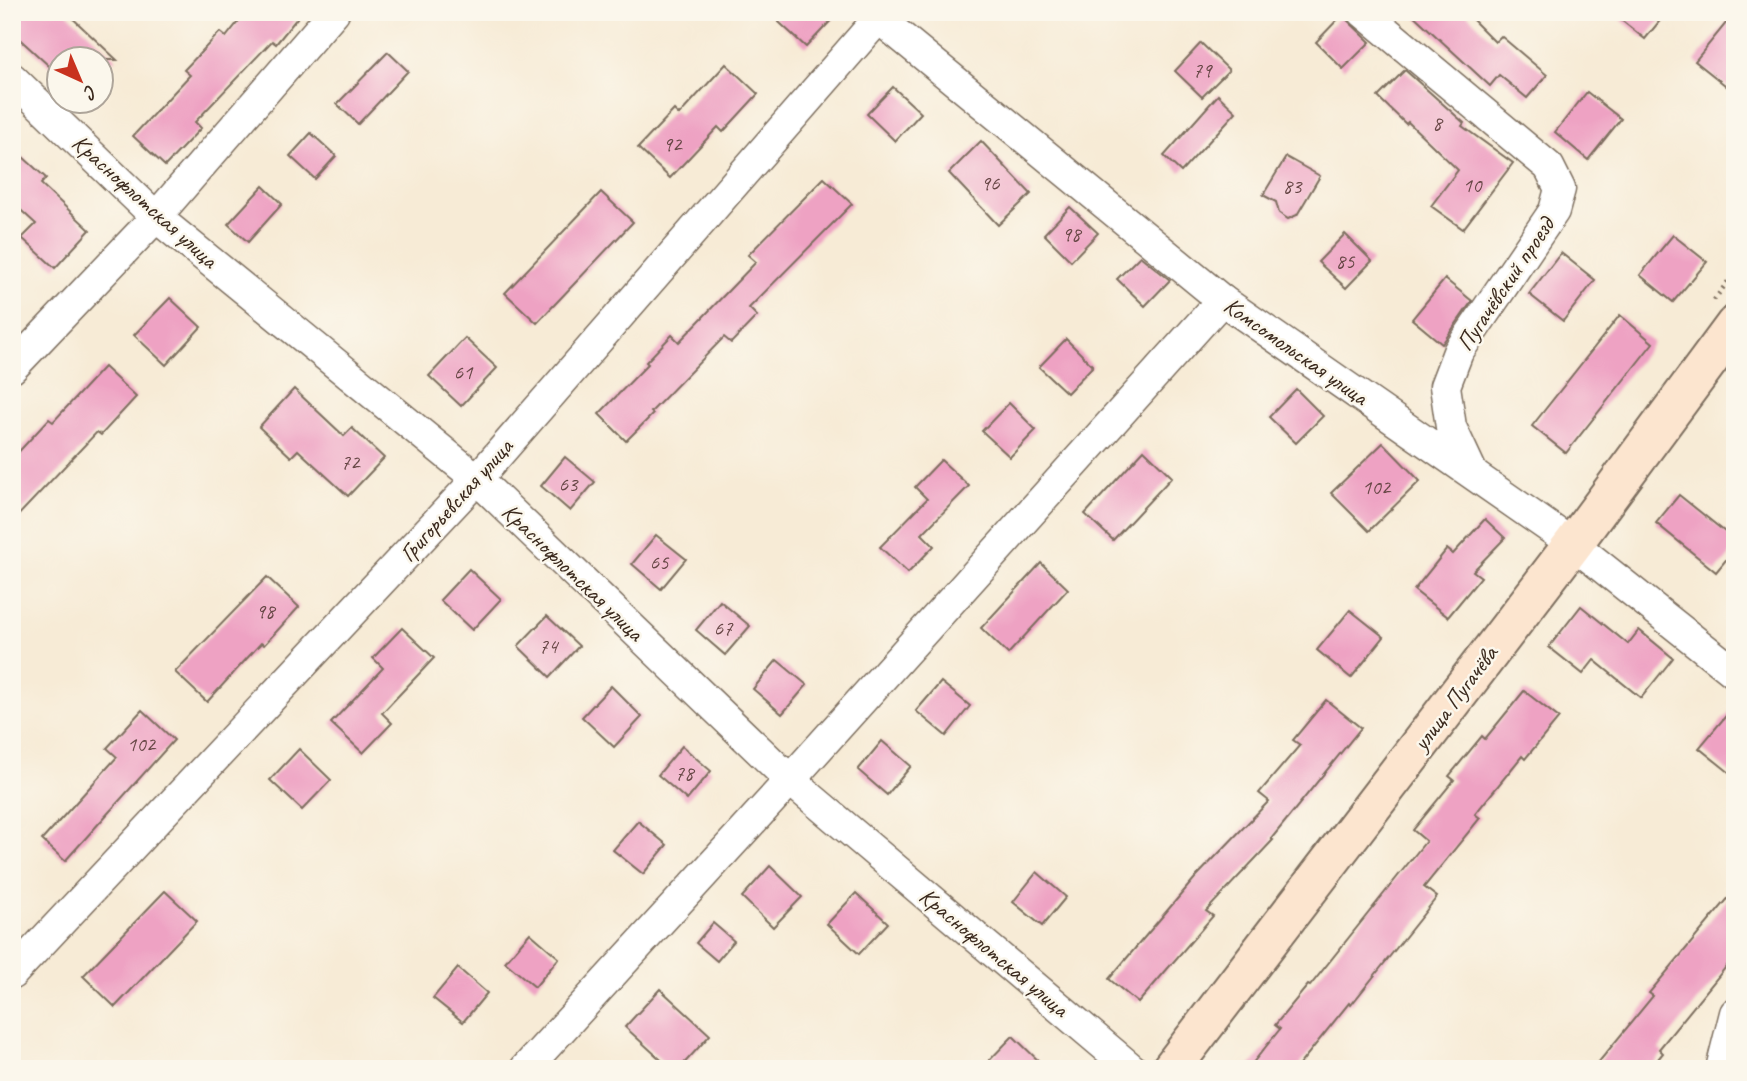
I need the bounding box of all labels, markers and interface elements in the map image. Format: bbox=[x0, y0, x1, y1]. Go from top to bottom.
north arrow bbox=[46, 46, 116, 116]
house number: 79 bbox=[1193, 57, 1213, 83]
text: С bbox=[78, 80, 103, 105]
house number: 8 bbox=[1432, 110, 1444, 136]
street label: Краснофлотская улица bbox=[66, 128, 225, 275]
house number: 92 bbox=[663, 131, 683, 157]
house number: 96 bbox=[981, 170, 1000, 196]
house number: 10 bbox=[1463, 172, 1483, 198]
house number: 83 bbox=[1283, 173, 1303, 199]
street label: Пугачёвский проезд bbox=[1449, 209, 1562, 356]
house number: 98 bbox=[1062, 221, 1083, 247]
house number: 85 bbox=[1336, 248, 1356, 274]
street label: Комсомольская улица bbox=[1218, 290, 1375, 413]
house number: 61 bbox=[454, 359, 474, 385]
street label: Григорьевская улица bbox=[393, 431, 520, 568]
house number: 72 bbox=[341, 449, 361, 475]
house number: 63 bbox=[559, 471, 579, 497]
house number: 102 bbox=[1362, 474, 1392, 500]
street label: Краснофлотская улица bbox=[496, 497, 651, 648]
house number: 65 bbox=[650, 549, 670, 575]
house number: 98 bbox=[256, 598, 277, 624]
house number: 67 bbox=[714, 615, 734, 641]
house number: 74 bbox=[539, 633, 560, 659]
street label: улица Пугачёва bbox=[1405, 638, 1505, 758]
house number: 102 bbox=[127, 731, 157, 757]
house number: 78 bbox=[675, 760, 696, 786]
street label: Краснофлотская улица bbox=[913, 881, 1076, 1024]

